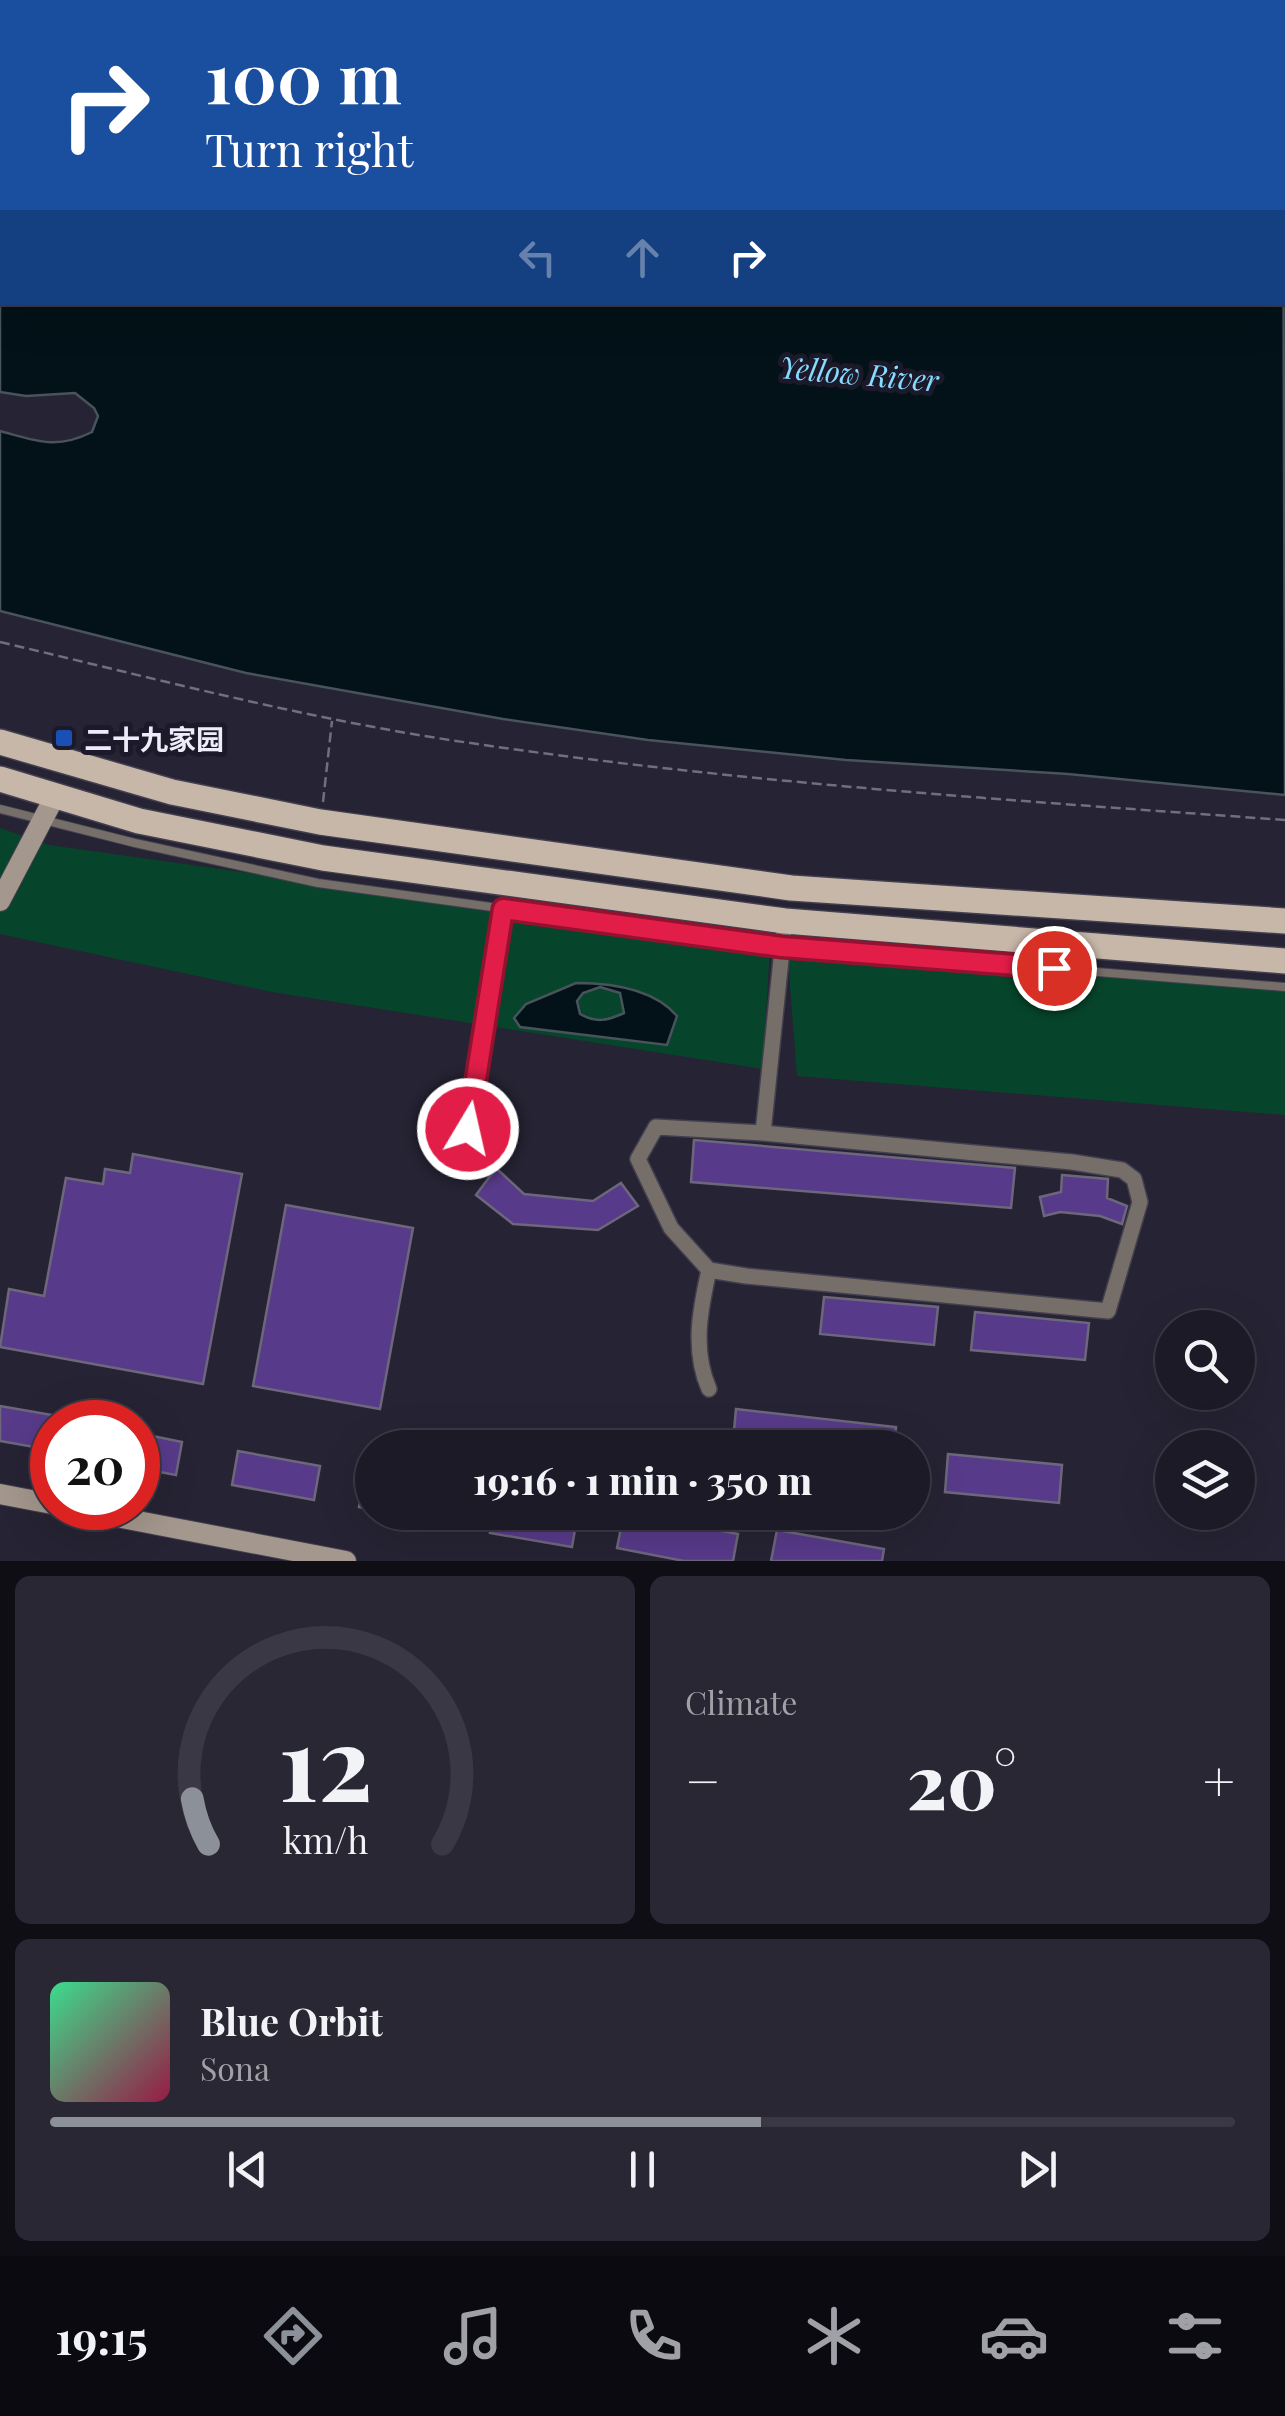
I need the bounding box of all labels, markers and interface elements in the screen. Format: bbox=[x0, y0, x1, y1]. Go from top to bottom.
text: 100 m bbox=[205, 28, 402, 122]
icon: right bbox=[40, 40, 170, 170]
text: Turn right bbox=[205, 118, 413, 178]
icon: left bbox=[510, 230, 565, 285]
icon: ahead bbox=[615, 230, 670, 285]
icon: right bbox=[720, 230, 775, 285]
water label: Yellow River bbox=[778, 346, 941, 400]
place label: 二十九家园 bbox=[84, 720, 224, 757]
marker: 二十九家园 bbox=[53, 727, 75, 749]
pin bbox=[1012, 926, 1097, 1011]
icon: arrive bbox=[1027, 941, 1082, 996]
position arrow bbox=[416, 1077, 520, 1181]
map controls bbox=[1155, 1310, 1255, 1530]
button: search bbox=[1155, 1310, 1255, 1410]
speed limit sign: 20 bbox=[30, 1400, 160, 1530]
button: layers bbox=[1155, 1430, 1255, 1530]
text: 19:16 · 1 min · 350 m bbox=[473, 1454, 812, 1505]
text: Climate bbox=[685, 1680, 797, 1723]
text: 12 bbox=[278, 1689, 372, 1828]
text: 20° bbox=[907, 1729, 1016, 1829]
text: − bbox=[685, 1742, 721, 1816]
text: + bbox=[1203, 1742, 1235, 1816]
text: km/h bbox=[282, 1815, 368, 1863]
text: Blue Orbit bbox=[200, 1995, 383, 2046]
text: Sona bbox=[200, 2046, 270, 2089]
icon: previous bbox=[220, 2142, 275, 2197]
icon: pause bbox=[615, 2142, 670, 2197]
icon: next bbox=[1010, 2142, 1065, 2197]
icon: directions bbox=[258, 2301, 328, 2371]
icon: music bbox=[438, 2301, 508, 2371]
icon: phone bbox=[619, 2301, 689, 2371]
icon: climate bbox=[799, 2301, 869, 2371]
icon: car bbox=[979, 2301, 1049, 2371]
icon: filters bbox=[1160, 2301, 1230, 2371]
text: 19:15 bbox=[55, 2306, 148, 2366]

